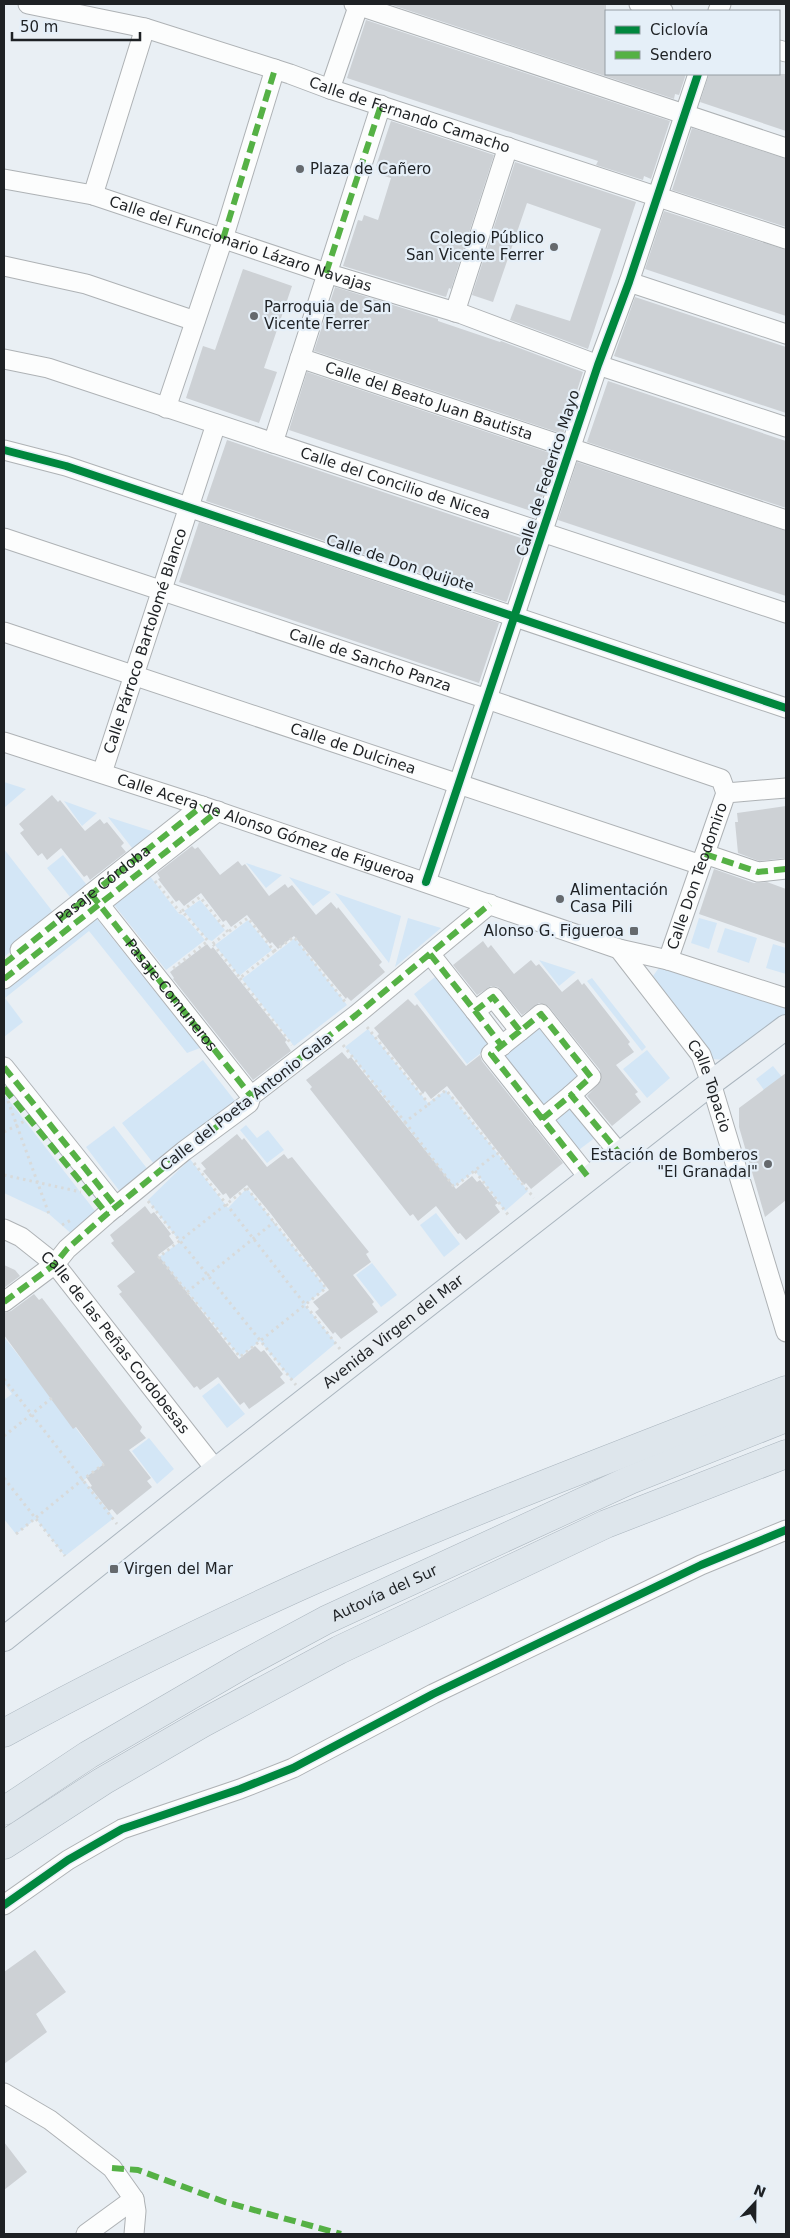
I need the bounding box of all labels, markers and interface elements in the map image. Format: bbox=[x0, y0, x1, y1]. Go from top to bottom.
scale bar bbox=[12, 10, 140, 42]
legend bbox=[605, 10, 780, 75]
text: 50 m bbox=[20, 18, 58, 36]
text: Ciclovía bbox=[650, 21, 708, 39]
text: Sendero bbox=[650, 46, 712, 64]
street label: Calle de Fernando Camacho bbox=[307, 73, 512, 157]
place label: Plaza de Cañero bbox=[310, 160, 431, 178]
marker: Plaza de Cañero bbox=[294, 163, 306, 175]
street label: Calle del Funcionario Lázaro Navajas bbox=[107, 192, 374, 295]
place label: Colegio Público San Vicente Ferrer bbox=[406, 229, 545, 264]
marker: Colegio Público San Vicente Ferrer bbox=[548, 241, 560, 253]
place label: Parroquia de San Vicente Ferrer bbox=[264, 298, 391, 333]
marker: Parroquia de San Vicente Ferrer bbox=[248, 310, 260, 322]
street label: Calle del Beato Juan Bautista bbox=[323, 358, 535, 444]
street label: Calle de Federico Mayo bbox=[513, 387, 583, 559]
street label: Calle del Concilio de Nicea bbox=[298, 443, 493, 523]
street label: Calle Párroco Bartolomé Blanco bbox=[100, 526, 190, 756]
street label: Calle de Don Quijote bbox=[324, 531, 476, 595]
street label: Calle de Sancho Panza bbox=[287, 625, 454, 695]
street label: Calle de Dulcinea bbox=[288, 719, 418, 778]
street label: Calle Acera de Alonso Gómez de Figueroa bbox=[115, 770, 417, 887]
street label: Calle Don Teodomiro bbox=[663, 800, 731, 952]
street label: Pasaje Córdoba bbox=[52, 841, 154, 927]
place label: Alimentación Casa Pili bbox=[570, 881, 668, 916]
marker: Alimentación Casa Pili bbox=[554, 893, 566, 905]
place label: Alonso G. Figueroa bbox=[484, 922, 624, 940]
marker: Alonso G. Figueroa bbox=[628, 925, 640, 937]
street label: Pasaje Comuneros bbox=[121, 935, 221, 1055]
street label: Calle del Poeta Antonio Gala bbox=[157, 1029, 335, 1175]
street label: Calle Topacio bbox=[683, 1036, 734, 1135]
place label: Estación de Bomberos "El Granadal" bbox=[591, 1146, 758, 1181]
marker: Estación de Bomberos "El Granadal" bbox=[762, 1158, 774, 1170]
street label: Calle de las Peñas Cordobesas bbox=[37, 1247, 193, 1438]
street label: Avenida Virgen del Mar bbox=[319, 1270, 468, 1392]
place label: Virgen del Mar bbox=[124, 1560, 234, 1578]
street label: Autovía del Sur bbox=[329, 1561, 441, 1625]
marker: Virgen del Mar bbox=[108, 1563, 120, 1575]
north arrow bbox=[730, 2178, 780, 2228]
text: N bbox=[751, 2181, 768, 2201]

